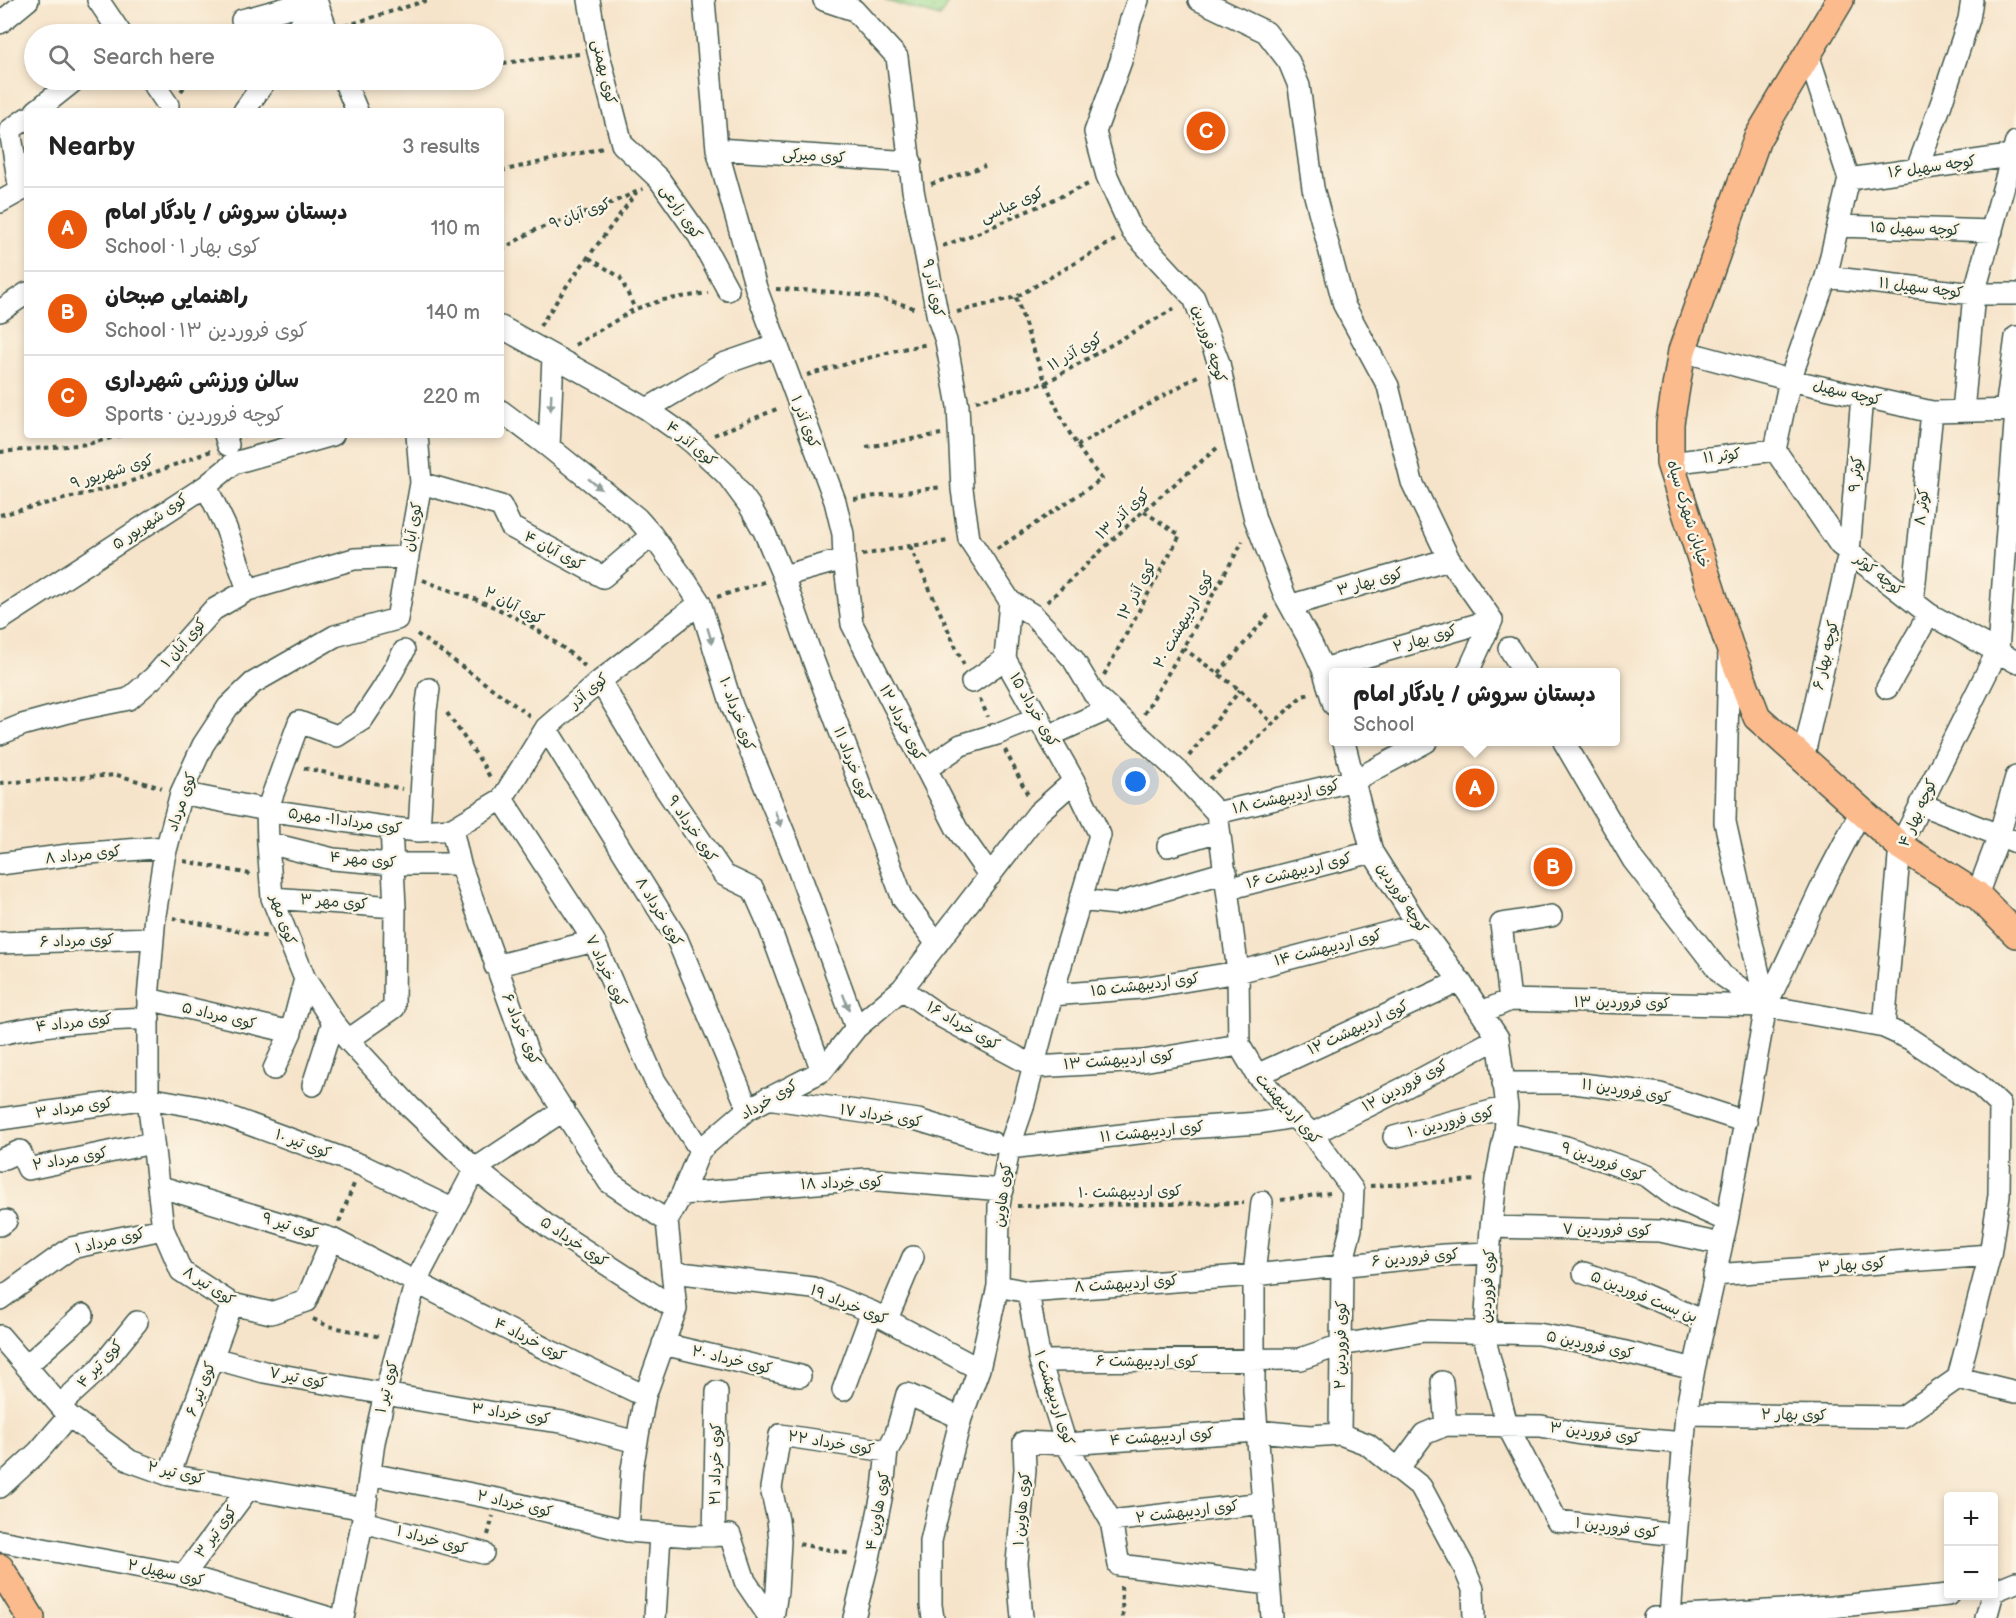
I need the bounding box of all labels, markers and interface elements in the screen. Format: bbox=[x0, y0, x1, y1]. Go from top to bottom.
search box bbox=[24, 24, 504, 90]
street label: کوی بهمنی bbox=[587, 38, 621, 106]
icon: search bbox=[45, 41, 78, 74]
text: Search here bbox=[93, 44, 215, 71]
pin: C bbox=[1186, 108, 1226, 154]
text: Nearby bbox=[48, 132, 135, 163]
text: 3 results bbox=[402, 135, 480, 159]
street label: کوی میرکی bbox=[782, 144, 846, 168]
street label: کوچه سهیل ۱۶ bbox=[1887, 151, 1977, 183]
street label: کوی زارعی bbox=[656, 181, 706, 243]
street label: کوی عباسی bbox=[977, 183, 1047, 227]
street label: کوی آبان ۹ bbox=[547, 194, 613, 234]
text: دبستان سروش / یادگار امام bbox=[105, 199, 348, 226]
text: A bbox=[61, 217, 74, 241]
text: 110 m bbox=[431, 217, 480, 241]
street label: کوچه سهیل ۱۵ bbox=[1870, 218, 1960, 240]
text: School · کوی بهار ۱ bbox=[105, 235, 260, 259]
street label: کوی آذر ۹ bbox=[918, 257, 948, 319]
street label: کوچه سهیل ۱۱ bbox=[1878, 273, 1964, 303]
text: راهنمایی صبحان bbox=[105, 283, 248, 310]
text: B bbox=[60, 301, 75, 325]
text: 140 m bbox=[426, 301, 480, 325]
street label: کوچه فروردین bbox=[1188, 303, 1230, 385]
text: School · کوی فروردین ۱۳ bbox=[105, 319, 308, 343]
street label: کوی آذر ۱۱ bbox=[1044, 329, 1106, 375]
text: سالن ورزشی شهرداری bbox=[105, 367, 299, 394]
street label: کوچه سهیل bbox=[1811, 376, 1883, 410]
text: C bbox=[60, 385, 75, 409]
text: 220 m bbox=[423, 385, 480, 409]
one-way arrow bbox=[547, 392, 556, 411]
street label: کوی آذر ۱ bbox=[786, 393, 824, 451]
text: Sports · کوچه فروردین bbox=[105, 403, 284, 427]
street label: کوی آذر ۴ bbox=[662, 417, 720, 471]
street label: کوثر ۱۱ bbox=[1702, 444, 1742, 468]
street label: کوی شهریور ۹ bbox=[68, 450, 156, 494]
street label: کوثر ۹ bbox=[1845, 455, 1867, 493]
street label: خیابان شهرک سپاه bbox=[1663, 458, 1713, 570]
one-way arrow bbox=[587, 477, 603, 490]
street label: کوی آذر ۱۳ bbox=[1092, 484, 1154, 544]
street label: کوثر ۸ bbox=[1911, 487, 1933, 527]
street label: کوی شهریور ۵ bbox=[109, 490, 191, 554]
street label: کوی آبان bbox=[399, 501, 427, 553]
street label: کوی آبان ۴ bbox=[521, 527, 587, 575]
street label: کوچه کوثر bbox=[1849, 549, 1907, 600]
street label: کوی آذر ۱۲ bbox=[1113, 557, 1161, 623]
street label: کوی بهار ۳ bbox=[1335, 564, 1405, 600]
street label: کوی اردیبهشت ۲۰ bbox=[1149, 568, 1219, 672]
street label: کوی آبان ۲ bbox=[481, 583, 547, 629]
street label: کوی آبان ۱ bbox=[157, 614, 211, 672]
street label: کوچه بهار ۶ bbox=[1809, 618, 1843, 692]
street label: کوی بهار ۲ bbox=[1391, 621, 1459, 657]
one-way arrow bbox=[706, 627, 715, 645]
popup bbox=[1329, 668, 1620, 746]
street label: کوی آذر bbox=[565, 669, 612, 713]
street label: کوی خرداد ۱۵ bbox=[1005, 669, 1063, 751]
street label: کوی خرداد ۱۰ bbox=[715, 674, 759, 754]
text: دبستان سروش / یادگار امام bbox=[1353, 681, 1596, 708]
street label: کوی خرداد ۱۲ bbox=[875, 682, 929, 764]
text: School bbox=[1353, 713, 1414, 737]
street label: کوی خرداد ۱۱ bbox=[829, 724, 875, 804]
pin: A bbox=[1456, 766, 1494, 810]
your location bbox=[1121, 767, 1150, 796]
street label: کوی مرداد bbox=[163, 770, 201, 834]
street label: کوی اردیبهشت ۱۸ bbox=[1231, 775, 1341, 819]
street label: کوچه بهار ۴ bbox=[1895, 776, 1941, 850]
street label: کوی خرداد ۹ bbox=[663, 792, 721, 866]
street label: کوی مرداد۱۱- مهر۵ bbox=[287, 804, 403, 838]
one-way arrow bbox=[774, 810, 783, 828]
street label: کوی مرداد ۸ bbox=[44, 842, 122, 868]
pin: B bbox=[1534, 844, 1572, 890]
street label: کوی مهر ۴ bbox=[329, 848, 397, 872]
street label: کوی اردیبهشت ۱۶ bbox=[1244, 849, 1354, 893]
street label: کوچه فروردین bbox=[1372, 859, 1432, 937]
street label: کوی خرداد ۸ bbox=[631, 874, 687, 950]
street label: کوی مهر ۳ bbox=[299, 890, 369, 914]
street label: کوی مهر bbox=[265, 891, 300, 947]
street label: کوی اردیبهشت ۱۴ bbox=[1272, 925, 1384, 971]
street label: کوی مرداد ۶ bbox=[39, 930, 115, 952]
street label: کوی خرداد ۷ bbox=[581, 932, 631, 1010]
street label: کوی اردیبهشت ۱۵ bbox=[1090, 969, 1200, 1001]
street label: کوی خرداد ۶ bbox=[497, 990, 545, 1068]
one-way arrow bbox=[842, 993, 851, 1011]
street label: کوی فروردین ۱۳ bbox=[1574, 993, 1670, 1013]
street label: کوی اردیبهشت ۱۲ bbox=[1305, 996, 1411, 1060]
street label: کوی خرداد ۱۶ bbox=[923, 997, 1003, 1055]
street label: کوی مرداد ۵ bbox=[180, 998, 258, 1034]
street label: کوی مرداد ۴ bbox=[35, 1010, 113, 1036]
street label: کوی اردیبهشت ۱۳ bbox=[1063, 1046, 1175, 1074]
street label: کوی فروردین ۱۲ bbox=[1359, 1055, 1451, 1117]
street label: کوی اردیبهشت bbox=[1251, 1069, 1325, 1149]
street label: کوی فروردین ۱۱ bbox=[1580, 1075, 1672, 1107]
street label: کوی خرداد bbox=[737, 1076, 801, 1124]
street label: کوی مرداد ۳ bbox=[34, 1093, 114, 1123]
street label: کوی خرداد ۱۷ bbox=[838, 1100, 924, 1132]
street label: کوی فروردین ۱۰ bbox=[1406, 1102, 1496, 1142]
street label: کوی اردیبهشت ۱۱ bbox=[1099, 1117, 1205, 1147]
street label: کوی تیر ۱۰ bbox=[272, 1125, 334, 1163]
street label: کوی فروردین ۹ bbox=[1558, 1138, 1648, 1186]
street label: کوی مرداد ۲ bbox=[31, 1143, 109, 1175]
street label: کوی هاوین bbox=[990, 1162, 1016, 1228]
street label: کوی خرداد ۱۸ bbox=[800, 1172, 884, 1194]
street label: کوی اردیبهشت ۱۰ bbox=[1078, 1182, 1182, 1202]
street label: کوی تیر ۹ bbox=[260, 1209, 320, 1243]
street label: کوی خرداد ۵ bbox=[537, 1212, 611, 1272]
street label: کوی فروردین ۷ bbox=[1562, 1220, 1652, 1240]
street label: کوی مرداد ۱ bbox=[73, 1224, 147, 1258]
street label: کوی فروردین ۶ bbox=[1370, 1245, 1460, 1271]
street label: کوی فروردین bbox=[1477, 1248, 1499, 1324]
street label: کوی بهار ۳ bbox=[1818, 1253, 1886, 1277]
street label: کوی تیر ۸ bbox=[179, 1262, 239, 1310]
street label: بن بست فروردین ۵ bbox=[1588, 1267, 1700, 1327]
street label: کوی اردیبهشت ۸ bbox=[1073, 1271, 1179, 1297]
street label: کوی خرداد ۱۹ bbox=[807, 1281, 891, 1329]
street label: کوی فروردین ۲ bbox=[1331, 1300, 1351, 1390]
street label: کوی خرداد ۴ bbox=[491, 1314, 569, 1366]
street label: کوی فروردین ۵ bbox=[1544, 1326, 1636, 1364]
street label: کوی تیر ۴ bbox=[73, 1336, 127, 1392]
street label: کوی خرداد ۲۰ bbox=[690, 1342, 774, 1378]
street label: کوی اردیبهشت ۱ bbox=[1030, 1348, 1078, 1448]
street label: کوی اردیبهشت ۶ bbox=[1096, 1352, 1198, 1371]
street label: کوی تیر ۶ bbox=[182, 1359, 220, 1419]
street label: کوی تیر ۱ bbox=[371, 1359, 403, 1415]
street label: کوی تیر ۷ bbox=[268, 1363, 328, 1393]
street label: کوی خرداد ۳ bbox=[470, 1399, 552, 1429]
street label: کوی بهار ۲ bbox=[1761, 1405, 1827, 1425]
street label: کوی فروردین ۳ bbox=[1549, 1418, 1641, 1448]
street label: کوی خرداد ۲۱ bbox=[706, 1423, 726, 1505]
street label: کوی اردیبهشت ۴ bbox=[1109, 1424, 1215, 1450]
street label: کوی خرداد ۲۲ bbox=[786, 1427, 876, 1459]
street label: کوی تیر ۲ bbox=[146, 1457, 206, 1489]
street label: کوی هاوین ۴ bbox=[862, 1470, 894, 1552]
street label: کوی هاوین ۱ bbox=[1009, 1471, 1035, 1547]
street label: کوی خرداد ۲ bbox=[475, 1486, 555, 1522]
map controls bbox=[1944, 1492, 1998, 1600]
button: + bbox=[1944, 1492, 1998, 1546]
street label: کوی اردیبهشت ۲ bbox=[1134, 1496, 1240, 1528]
street label: کوی تیر ۳ bbox=[191, 1502, 241, 1562]
street label: کوی فروردین ۱ bbox=[1574, 1513, 1660, 1543]
street label: کوی خرداد ۱ bbox=[395, 1521, 469, 1559]
button: − bbox=[1944, 1546, 1998, 1600]
street label: کوی سهیل ۲ bbox=[126, 1556, 206, 1590]

